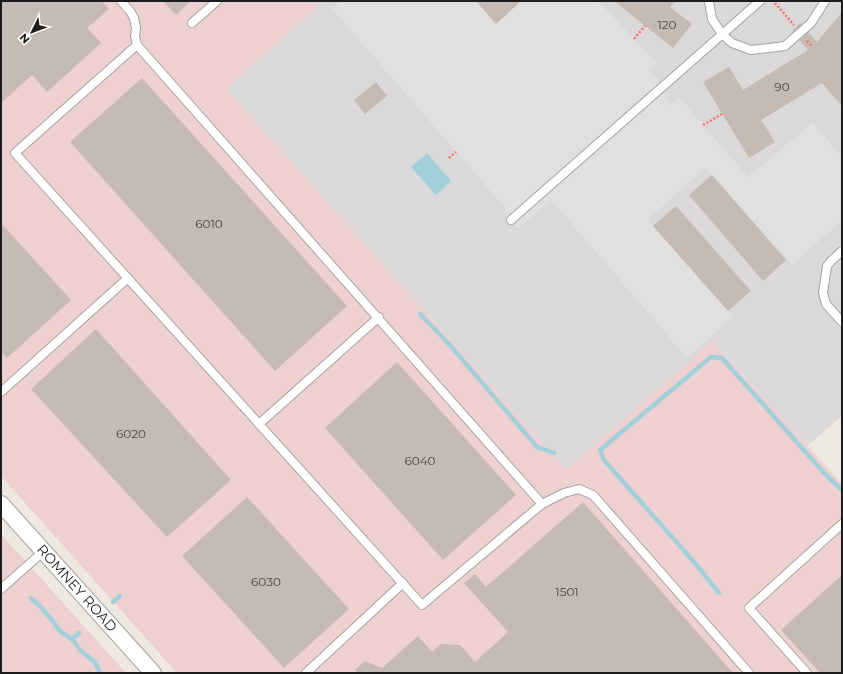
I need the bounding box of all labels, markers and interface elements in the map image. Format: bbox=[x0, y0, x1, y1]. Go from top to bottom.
north arrow bbox=[12, 12, 52, 52]
house number: 120 bbox=[657, 17, 677, 32]
text: N bbox=[16, 31, 33, 47]
house number: 90 bbox=[774, 79, 790, 94]
house number: 6010 bbox=[195, 216, 223, 231]
house number: 6020 bbox=[116, 426, 146, 441]
house number: 6040 bbox=[404, 453, 436, 468]
street label: ROMNEY ROAD bbox=[33, 540, 121, 636]
house number: 6030 bbox=[251, 574, 281, 589]
house number: 1501 bbox=[555, 584, 579, 599]

